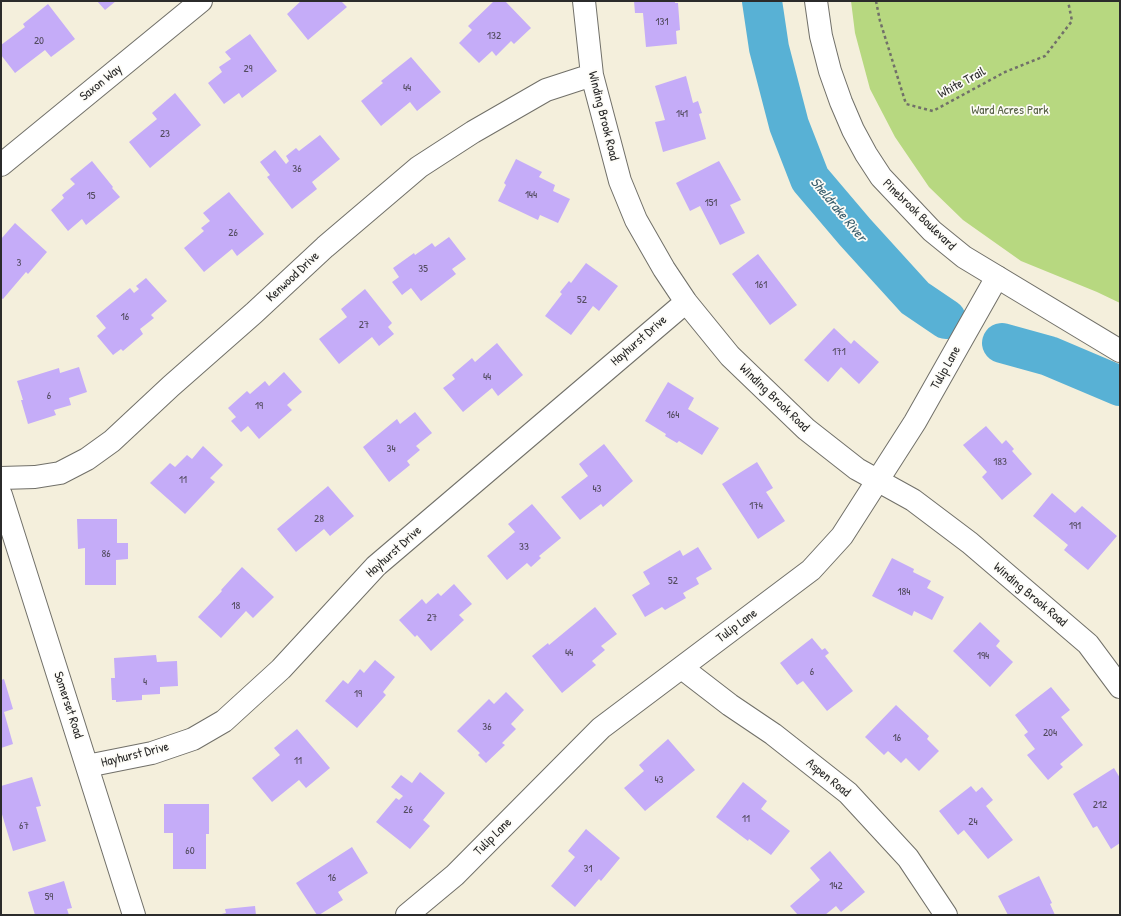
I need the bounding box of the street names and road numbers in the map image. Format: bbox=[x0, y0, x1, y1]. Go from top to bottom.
street label: Saxon Way bbox=[77, 61, 125, 105]
street label: White Trail bbox=[936, 64, 988, 102]
street label: Winding Brook Road bbox=[584, 70, 622, 162]
street label: Pinebrook Boulevard bbox=[879, 176, 959, 254]
street label: Kenwood Drive bbox=[263, 248, 323, 306]
street label: Hayhurst Drive bbox=[608, 312, 670, 370]
street label: Tulip Lane bbox=[928, 344, 964, 392]
street label: Winding Brook Road bbox=[736, 361, 812, 435]
street label: Hayhurst Drive bbox=[363, 523, 425, 581]
street label: Winding Brook Road bbox=[990, 560, 1070, 630]
street label: Tulip Lane bbox=[713, 606, 761, 646]
street label: Somerset Road bbox=[50, 670, 86, 740]
street label: Hayhurst Drive bbox=[100, 739, 170, 771]
street label: Aspen Road bbox=[803, 755, 853, 801]
street label: Tulip Lane bbox=[471, 815, 515, 859]

